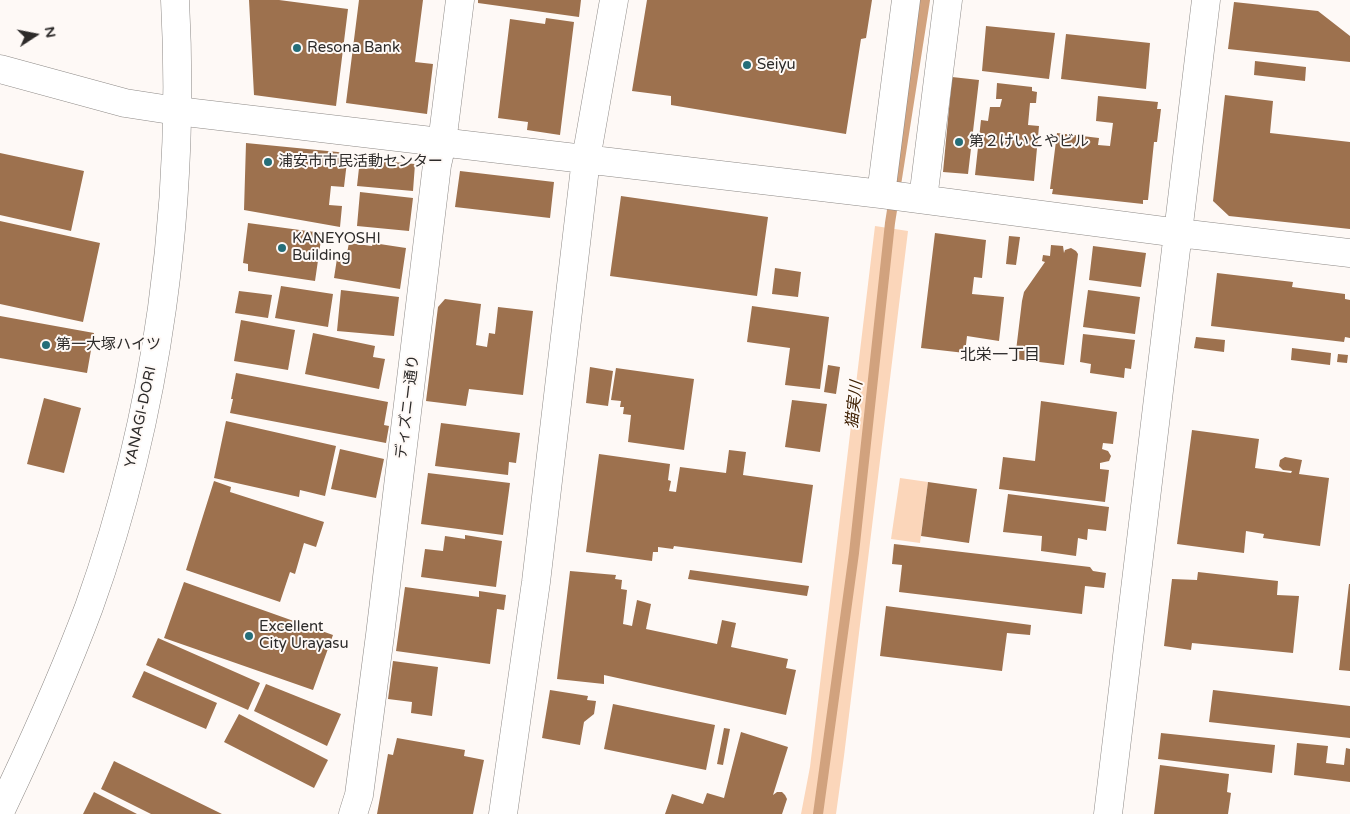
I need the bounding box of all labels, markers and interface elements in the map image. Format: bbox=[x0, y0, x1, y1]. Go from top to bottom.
north arrow bbox=[10, 10, 60, 60]
text: N bbox=[41, 25, 60, 39]
place label: Resona Bank bbox=[307, 39, 400, 57]
marker: Resona Bank bbox=[291, 42, 303, 54]
place label: Seiyu bbox=[757, 56, 796, 74]
marker: Seiyu bbox=[741, 59, 753, 71]
place label: 第２けいとやビル bbox=[969, 133, 1089, 151]
marker: 第２けいとやビル bbox=[953, 136, 965, 148]
place label: 浦安市市民活動センター bbox=[278, 153, 443, 171]
marker: 浦安市市民活動センター bbox=[262, 156, 274, 168]
place label: KANEYOSHI Building bbox=[292, 230, 381, 265]
marker: KANEYOSHI Building bbox=[276, 242, 288, 254]
place label: 第一大塚ハイツ bbox=[56, 336, 161, 354]
marker: 第一大塚ハイツ bbox=[40, 339, 52, 351]
district label: 北栄一丁目 bbox=[960, 346, 1040, 366]
street label: ディズニー通り bbox=[393, 354, 423, 460]
street label: YANAGI-DORI bbox=[121, 365, 161, 469]
water label: 猫実川 bbox=[843, 380, 867, 430]
place label: Excellent City Urayasu bbox=[259, 618, 349, 653]
marker: Excellent City Urayasu bbox=[243, 630, 255, 642]

